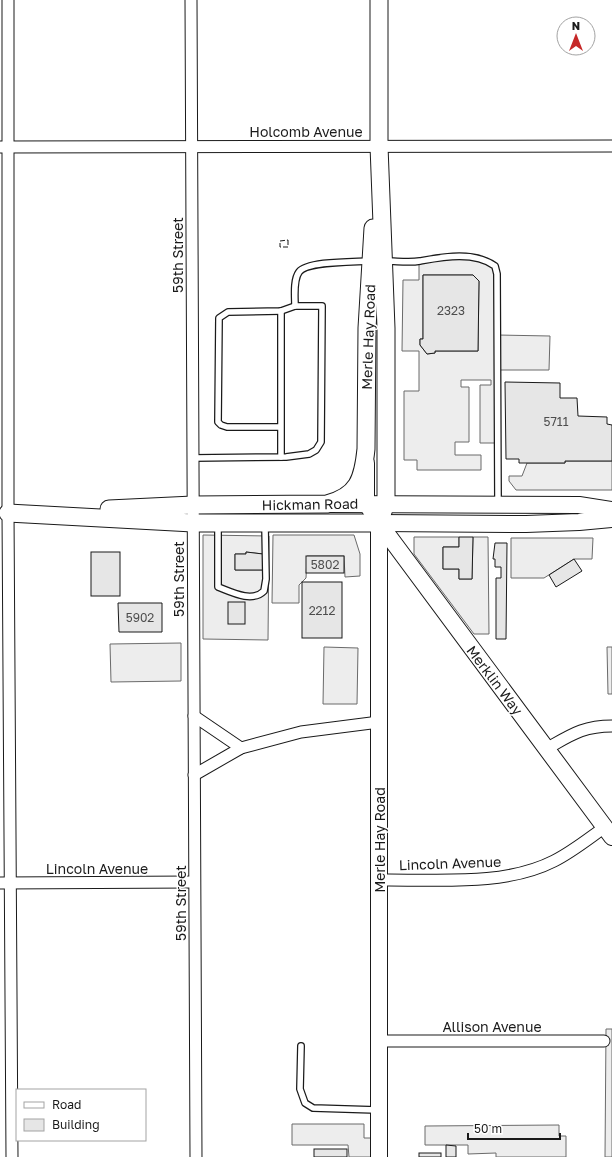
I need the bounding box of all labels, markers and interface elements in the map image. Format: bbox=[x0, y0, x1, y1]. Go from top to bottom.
north arrow bbox=[556, 16, 596, 56]
text: N bbox=[572, 19, 580, 32]
street label: Holcomb Avenue bbox=[249, 123, 363, 140]
street label: 59th Street bbox=[169, 217, 186, 293]
street label: Merle Hay Road bbox=[358, 284, 378, 390]
house number: 2323 bbox=[437, 303, 465, 318]
house number: 5711 bbox=[544, 414, 569, 429]
street label: Hickman Road bbox=[262, 495, 358, 513]
street label: 59th Street bbox=[170, 541, 187, 617]
house number: 5802 bbox=[311, 557, 339, 572]
house number: 2212 bbox=[309, 603, 335, 618]
house number: 5902 bbox=[126, 610, 154, 625]
street label: Merklin Way bbox=[463, 642, 527, 718]
street label: Merle Hay Road bbox=[371, 787, 388, 893]
street label: Lincoln Avenue bbox=[399, 853, 501, 873]
street label: Lincoln Avenue bbox=[46, 860, 148, 877]
street label: 59th Street bbox=[172, 865, 189, 941]
street label: Allison Avenue bbox=[442, 1018, 542, 1035]
legend bbox=[16, 1089, 146, 1141]
text: Road bbox=[52, 1097, 81, 1112]
scale bar bbox=[468, 1115, 560, 1141]
text: Building bbox=[52, 1117, 100, 1132]
text: 50 m bbox=[474, 1121, 502, 1136]

